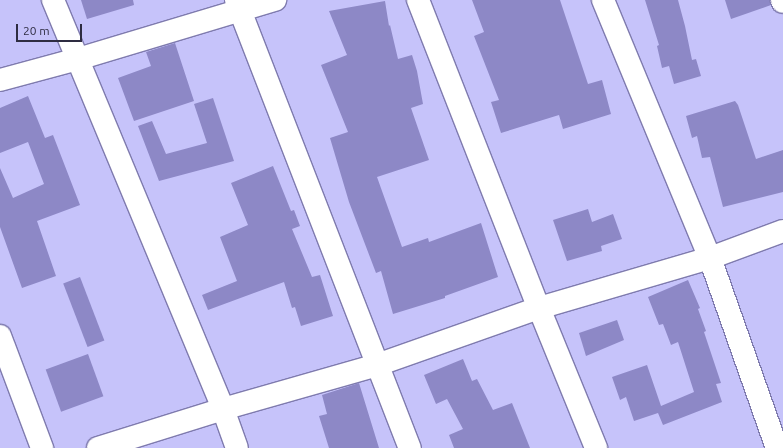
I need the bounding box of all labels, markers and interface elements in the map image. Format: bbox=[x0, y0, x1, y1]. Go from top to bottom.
scale bar bbox=[18, 16, 84, 42]
text: 20 m bbox=[23, 24, 50, 37]

